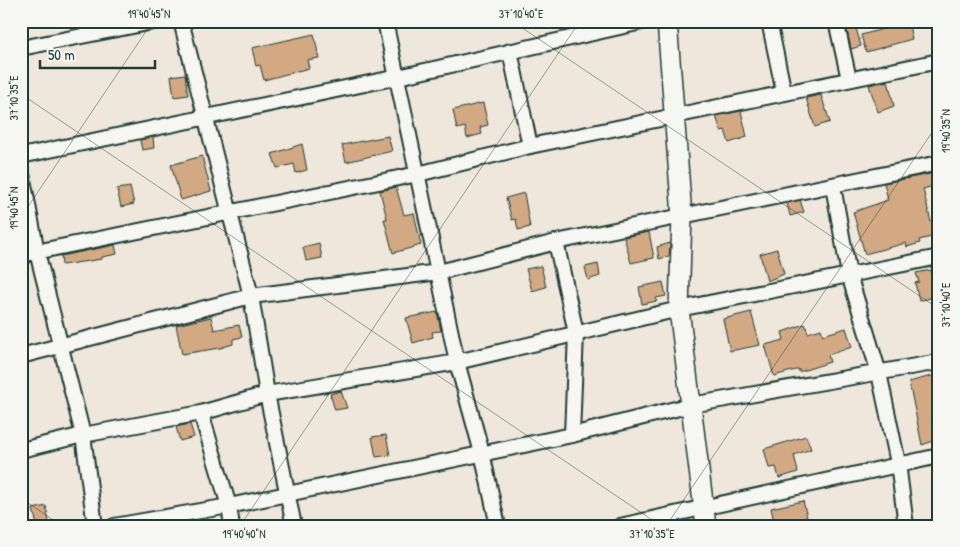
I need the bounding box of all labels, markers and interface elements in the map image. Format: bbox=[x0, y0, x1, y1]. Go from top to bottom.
text: 19°40'45"N bbox=[128, 5, 170, 22]
text: 37°10'40"E bbox=[499, 5, 544, 22]
scale bar bbox=[40, 38, 155, 70]
text: 50 m bbox=[48, 44, 75, 65]
text: 37°10'35"E bbox=[5, 75, 22, 121]
text: 19°40'35"N bbox=[937, 109, 954, 153]
text: 19°40'45"N bbox=[5, 187, 22, 229]
text: 37°10'40"E bbox=[937, 282, 954, 327]
text: 19°40'40"N bbox=[222, 525, 266, 542]
text: 37°10'35"E bbox=[629, 525, 675, 542]

